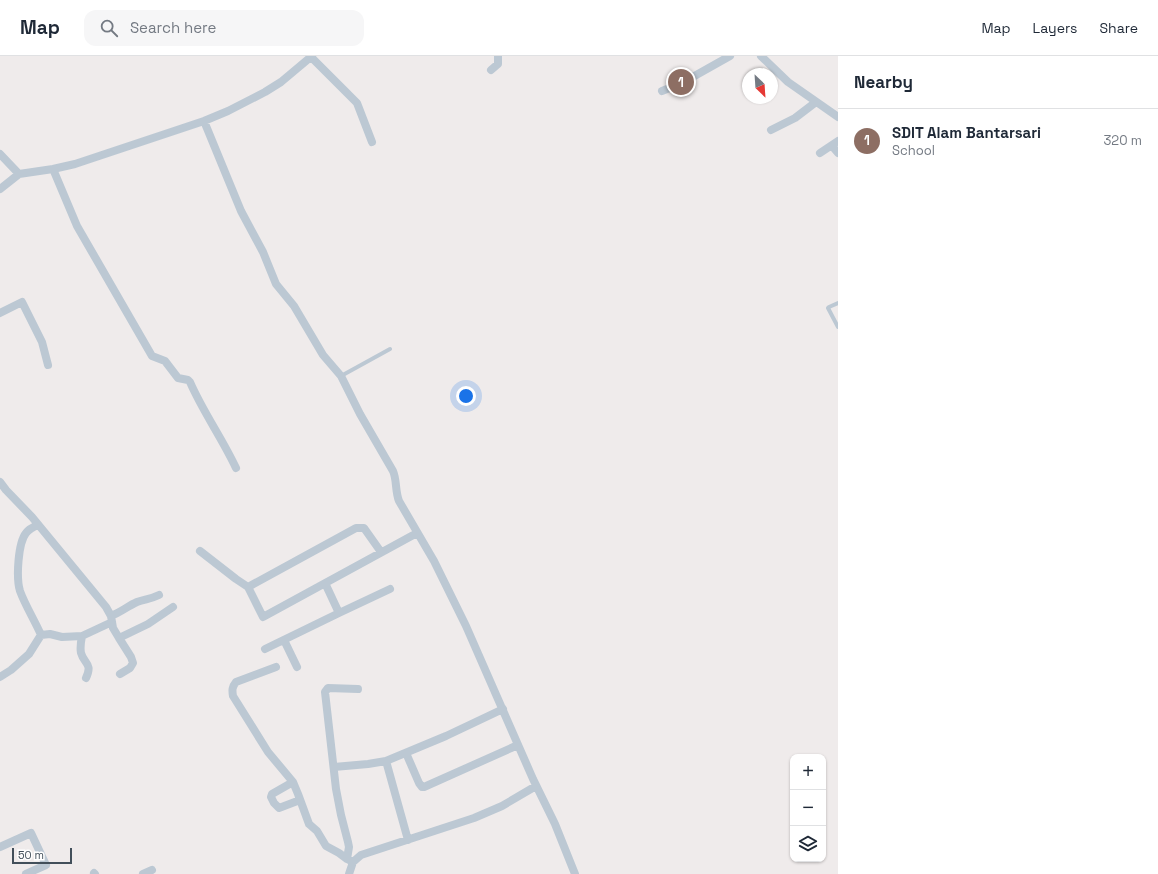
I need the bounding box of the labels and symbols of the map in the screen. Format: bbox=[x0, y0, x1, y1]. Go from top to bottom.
pin: 1 bbox=[668, 67, 694, 97]
north arrow bbox=[742, 68, 778, 104]
your location bbox=[456, 386, 476, 406]
scale bar bbox=[12, 846, 72, 865]

